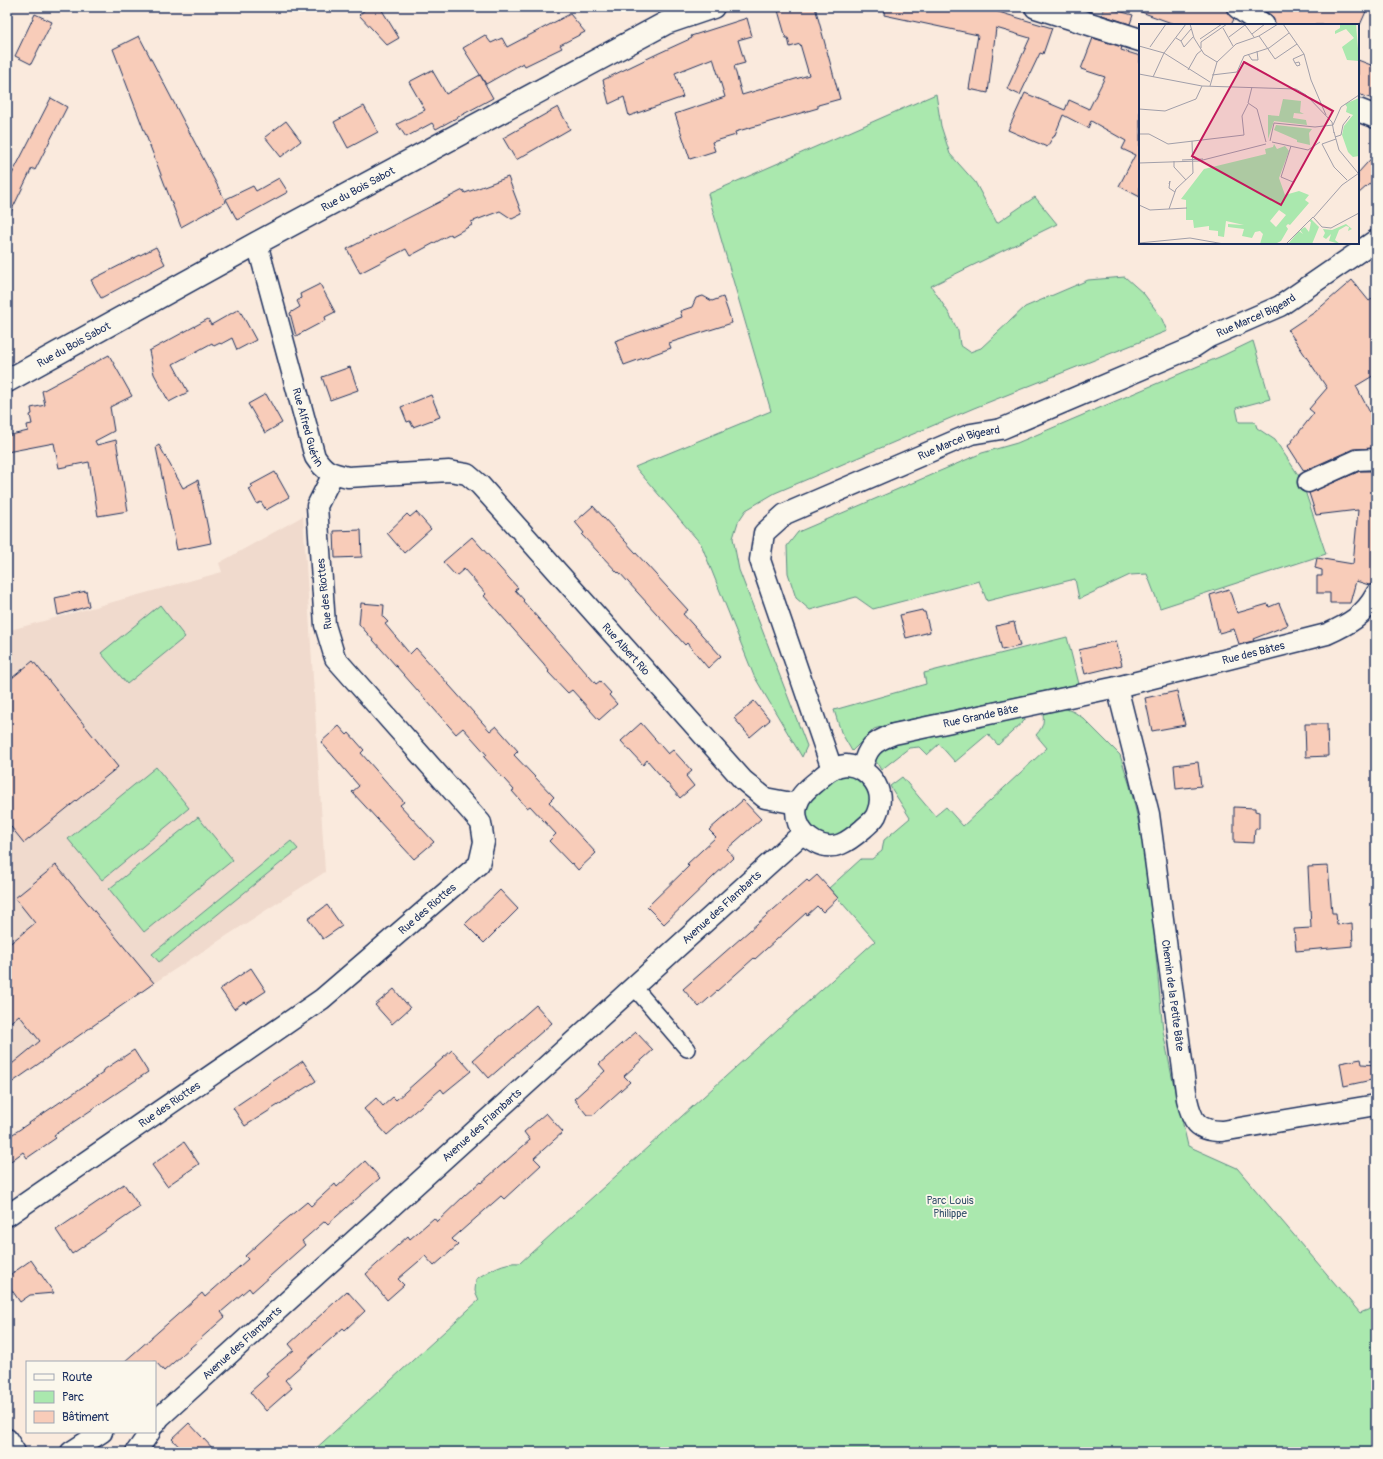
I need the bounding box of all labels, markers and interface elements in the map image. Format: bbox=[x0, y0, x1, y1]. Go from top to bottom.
inset map bbox=[1139, 24, 1359, 244]
street label: Rue du Bois Sabot bbox=[319, 164, 398, 214]
street label: Rue Marcel Bigeard bbox=[1214, 291, 1298, 340]
street label: Rue du Bois Sabot bbox=[35, 319, 113, 370]
street label: Rue Alfred Guérin bbox=[290, 386, 326, 470]
street label: Rue Marcel Bigeard bbox=[916, 423, 1001, 463]
street label: Rue des Riottes bbox=[314, 558, 335, 630]
street label: Rue Albert Rio bbox=[599, 621, 652, 678]
street label: Rue des Bâtes bbox=[1221, 639, 1286, 667]
street label: Rue Grande Bâte bbox=[942, 702, 1020, 730]
street label: Avenue des Flambarts bbox=[679, 868, 764, 947]
street label: Rue des Riottes bbox=[396, 881, 459, 937]
street label: Chemin de la Petite Bâte bbox=[1159, 939, 1187, 1053]
street label: Rue des Riottes bbox=[136, 1079, 203, 1130]
street label: Avenue des Flambarts bbox=[440, 1086, 524, 1165]
park label: Parc Louis Philippe bbox=[926, 1194, 974, 1220]
street label: Avenue des Flambarts bbox=[200, 1304, 284, 1382]
legend bbox=[26, 1361, 156, 1433]
text: Route bbox=[62, 1370, 92, 1385]
text: Parc bbox=[62, 1390, 84, 1405]
text: Bâtiment bbox=[62, 1410, 109, 1425]

